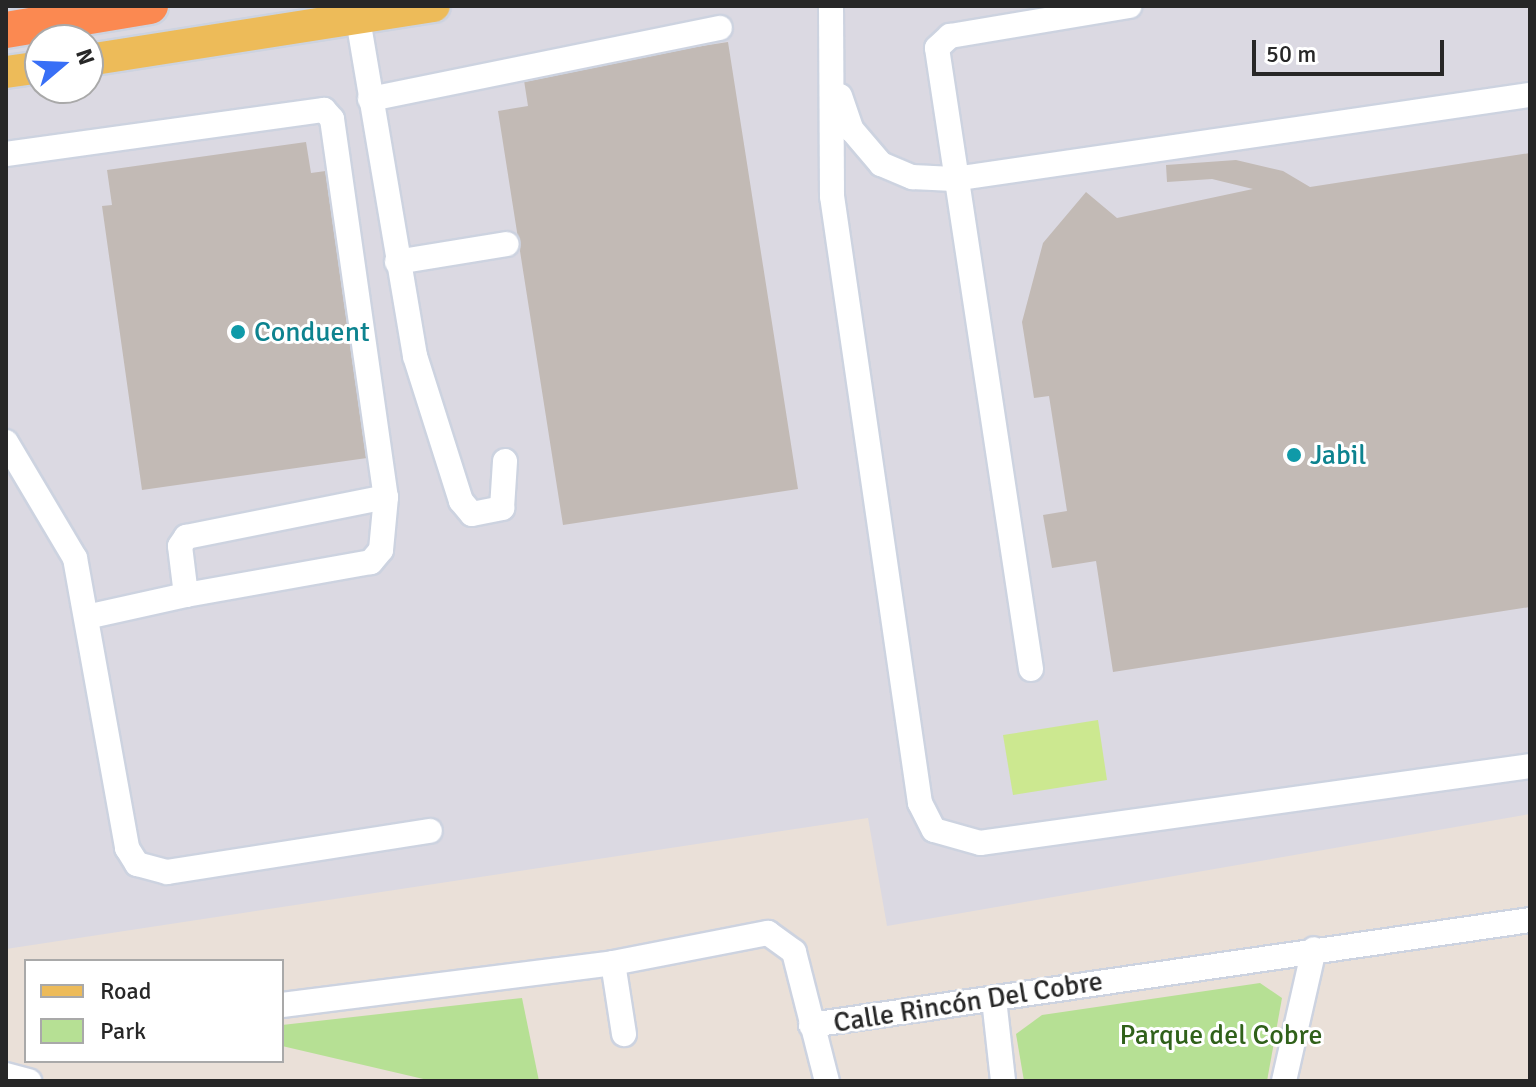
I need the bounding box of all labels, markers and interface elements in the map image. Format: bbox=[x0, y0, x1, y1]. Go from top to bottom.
north arrow bbox=[24, 24, 104, 104]
scale bar bbox=[1256, 24, 1448, 74]
text: 50 m bbox=[1266, 39, 1316, 69]
text: N bbox=[70, 45, 101, 68]
place label: Conduent bbox=[254, 315, 370, 349]
marker: Conduent bbox=[229, 323, 247, 341]
place label: Jabil bbox=[1310, 438, 1367, 472]
marker: Jabil bbox=[1285, 446, 1303, 464]
legend bbox=[24, 959, 284, 1063]
street label: Calle Rincón Del Cobre bbox=[831, 964, 1105, 1040]
text: Road bbox=[100, 976, 151, 1006]
text: Park bbox=[100, 1016, 146, 1046]
park label: Parque del Cobre bbox=[1120, 1018, 1322, 1052]

